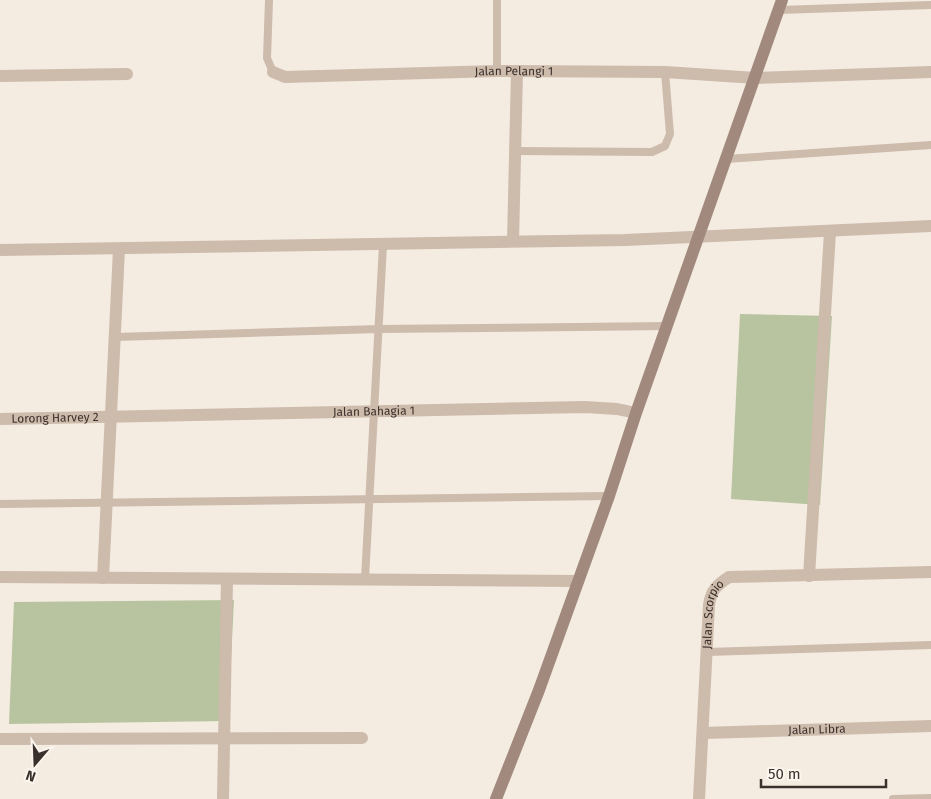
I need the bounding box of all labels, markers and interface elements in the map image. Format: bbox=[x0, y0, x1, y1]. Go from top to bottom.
street label: Jalan Pelangi 1 bbox=[474, 64, 553, 79]
street label: Jalan Bahagia 1 bbox=[333, 403, 415, 419]
street label: Lorong Harvey 2 bbox=[11, 410, 99, 426]
street label: Jalan Scorpio bbox=[700, 576, 727, 649]
street label: Jalan Libra bbox=[788, 722, 846, 737]
north arrow bbox=[10, 739, 60, 789]
scale bar bbox=[761, 756, 886, 788]
text: 50 m bbox=[768, 765, 801, 783]
text: N bbox=[24, 766, 38, 785]

